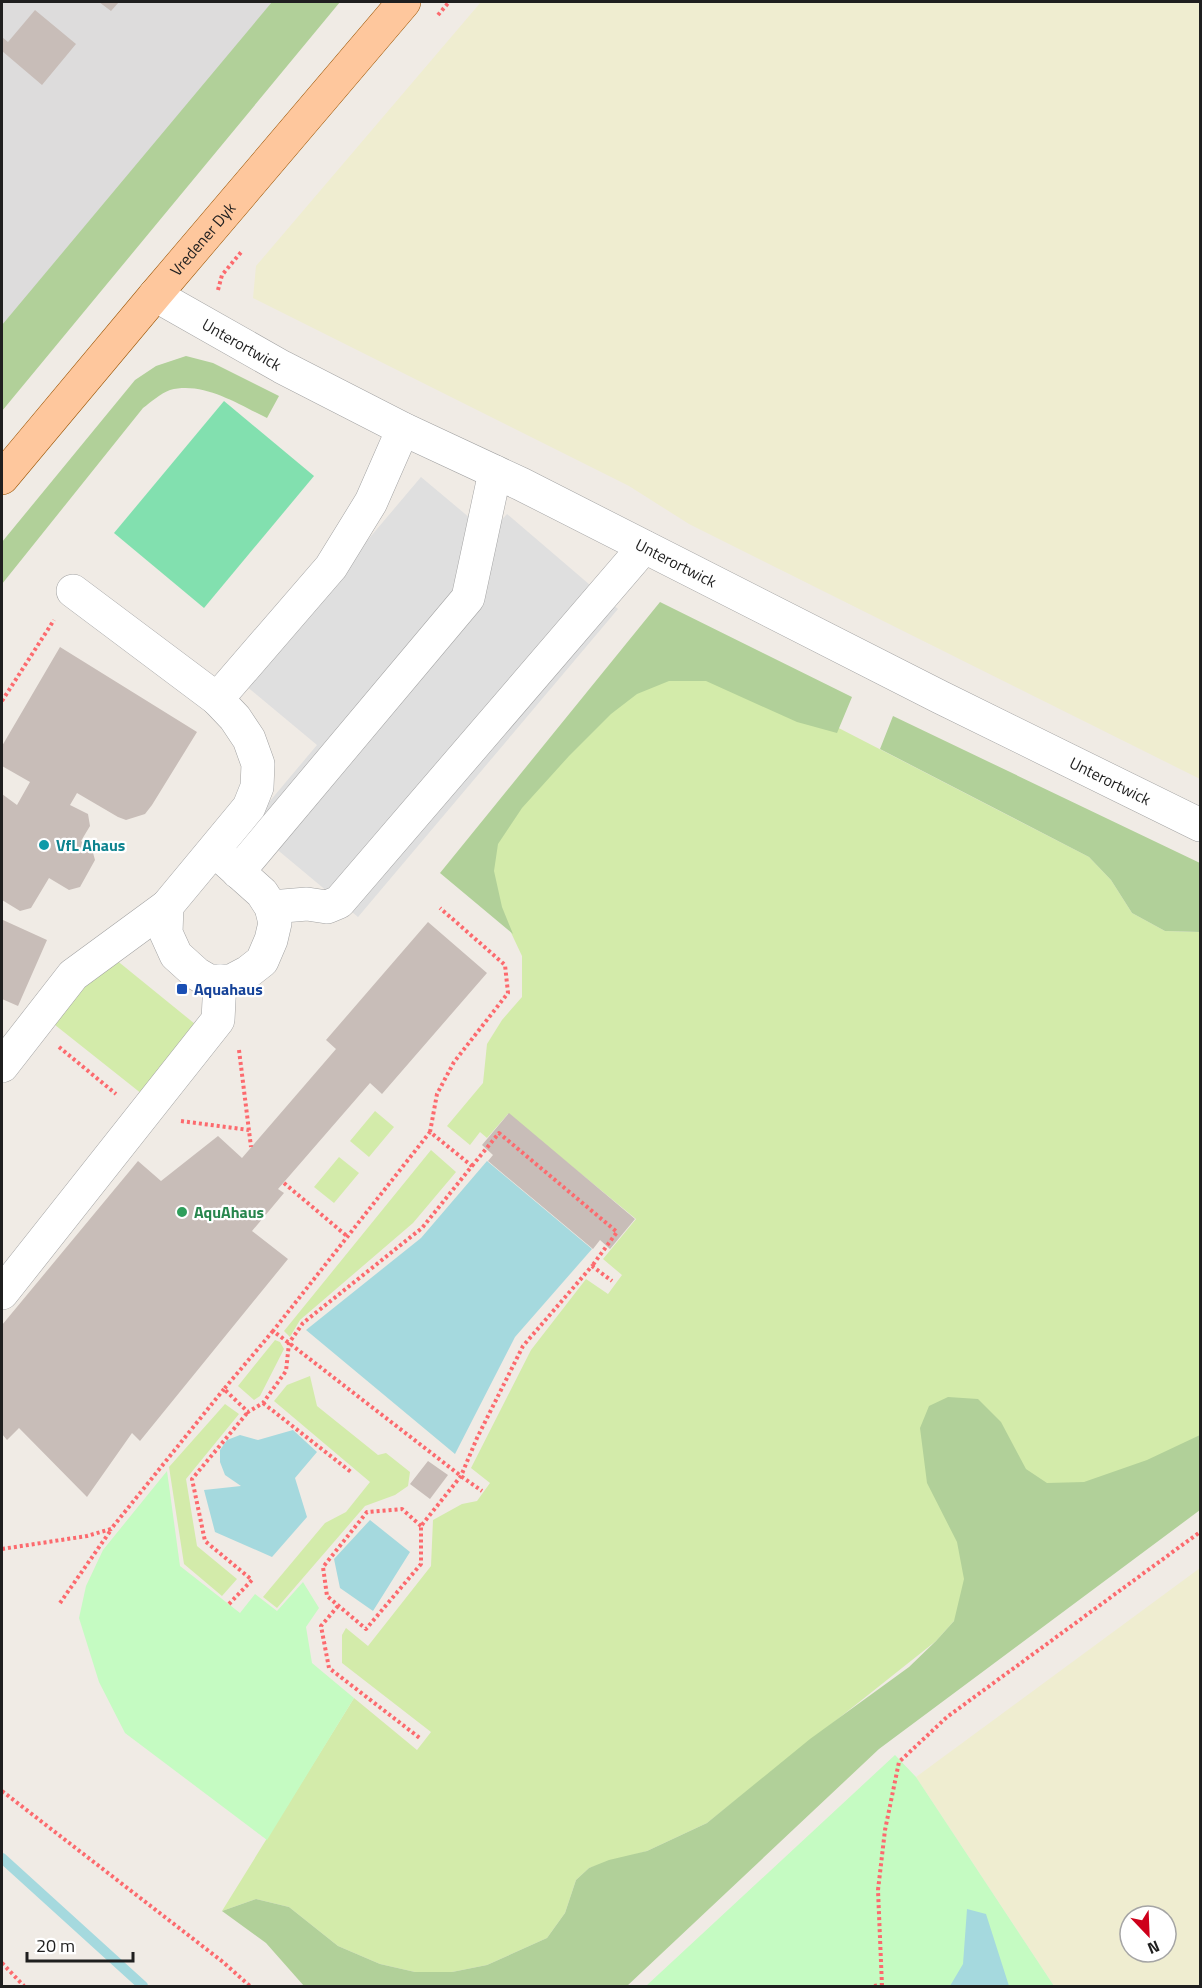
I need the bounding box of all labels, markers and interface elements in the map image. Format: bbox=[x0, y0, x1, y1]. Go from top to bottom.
street label: Vredener Dyk bbox=[164, 197, 241, 281]
street label: Unterortwick bbox=[198, 312, 286, 377]
street label: Unterortwick bbox=[631, 532, 721, 594]
street label: Unterortwick bbox=[1066, 751, 1155, 811]
place label: VfL Ahaus bbox=[56, 833, 125, 857]
marker: VfL Ahaus bbox=[37, 838, 51, 852]
place label: Aquahaus bbox=[194, 977, 263, 1001]
marker: Aquahaus bbox=[175, 982, 189, 996]
place label: AquAhaus bbox=[194, 1200, 264, 1224]
marker: AquAhaus bbox=[175, 1205, 189, 1219]
north arrow bbox=[1118, 1904, 1178, 1964]
scale bar bbox=[27, 1925, 134, 1963]
text: 20 m bbox=[36, 1932, 75, 1959]
text: N bbox=[1144, 1935, 1164, 1961]

